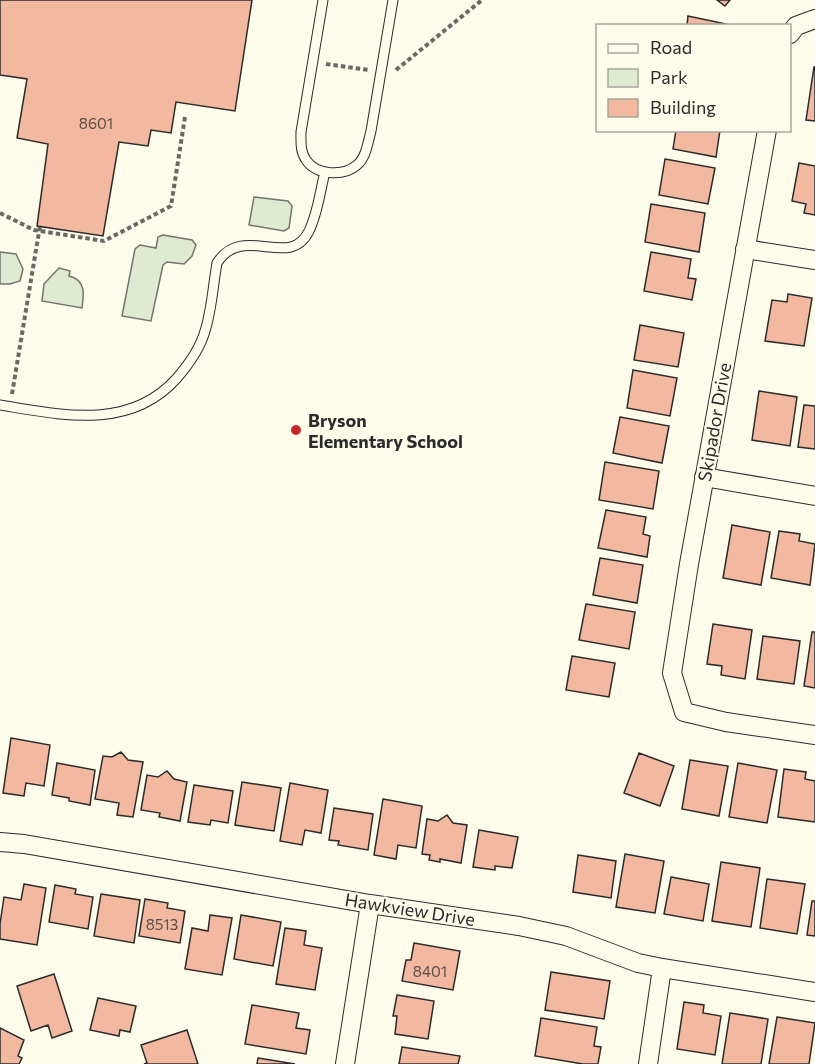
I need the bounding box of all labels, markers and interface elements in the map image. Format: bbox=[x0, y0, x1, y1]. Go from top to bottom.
legend bbox=[596, 24, 791, 132]
text: Road bbox=[650, 36, 692, 58]
text: Park bbox=[650, 66, 688, 88]
text: Building bbox=[650, 96, 716, 118]
house number: 8601 bbox=[79, 114, 113, 132]
street label: Skipador Drive bbox=[693, 361, 735, 483]
place label: Bryson Elementary School bbox=[308, 409, 463, 452]
marker: Bryson Elementary School bbox=[289, 423, 303, 437]
street label: Hawkview Drive bbox=[343, 888, 477, 930]
house number: 8513 bbox=[146, 915, 178, 933]
house number: 8401 bbox=[413, 962, 447, 980]

